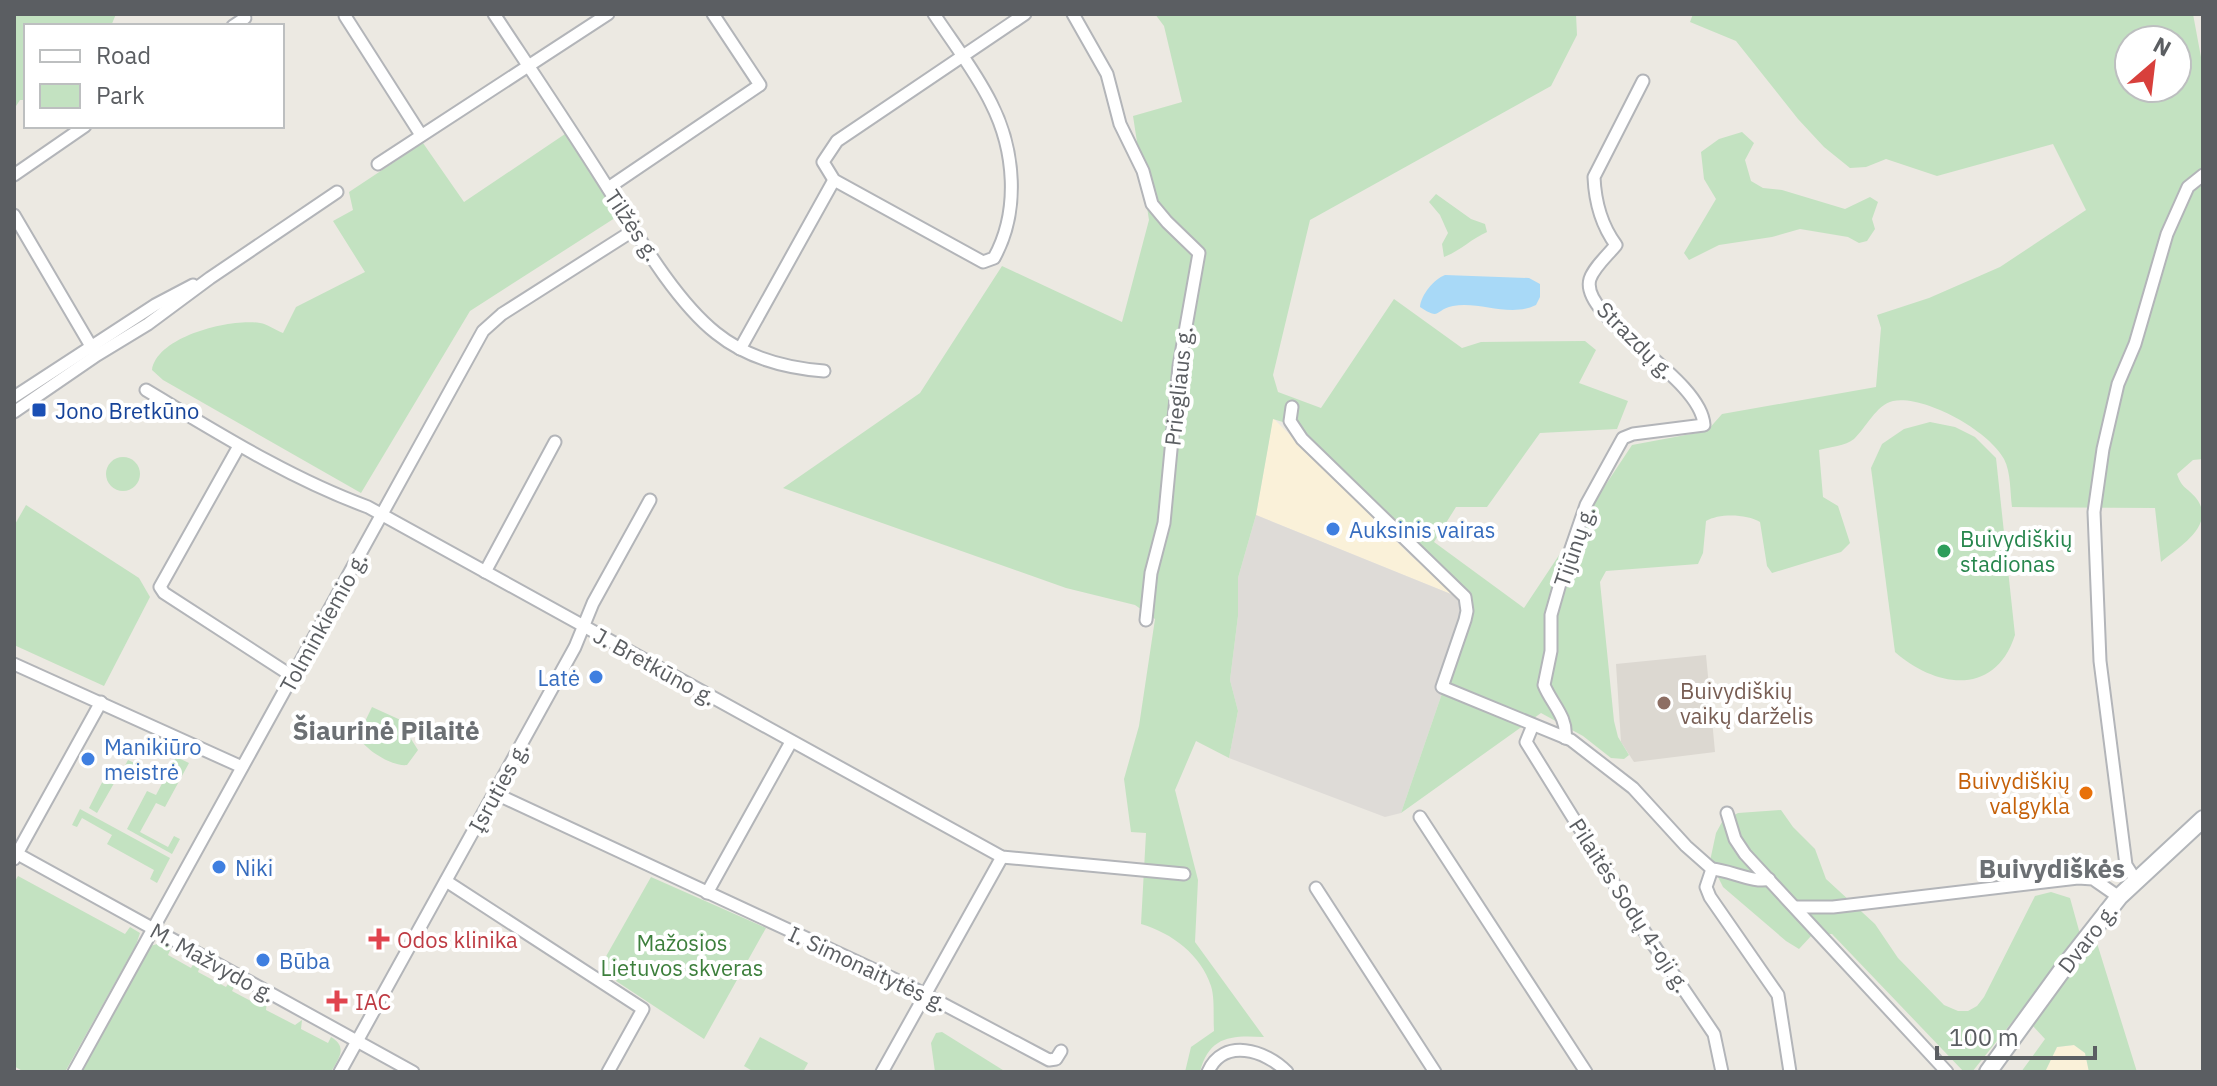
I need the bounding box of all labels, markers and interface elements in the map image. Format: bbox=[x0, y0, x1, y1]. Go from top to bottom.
legend bbox=[24, 24, 284, 128]
north arrow bbox=[2113, 24, 2193, 104]
text: N bbox=[2149, 29, 2176, 62]
text: Road bbox=[96, 39, 151, 71]
text: Park bbox=[96, 79, 145, 111]
street label: Tilžės g. bbox=[599, 184, 667, 266]
street label: Strazdų g. bbox=[1591, 295, 1681, 385]
street label: Priegliaus g. bbox=[1157, 325, 1199, 447]
place label: Jono Bretkūno bbox=[55, 396, 199, 425]
marker: Jono Bretkūno bbox=[30, 401, 48, 419]
street label: Tijūnų g. bbox=[1547, 501, 1601, 591]
place label: Auksinis vairas bbox=[1349, 515, 1495, 544]
marker: Auksinis vairas bbox=[1324, 520, 1342, 538]
place label: Buivydiškių stadionas bbox=[1960, 524, 2073, 578]
marker: Buivydiškių stadionas bbox=[1935, 542, 1953, 560]
street label: Tolminkiemio g. bbox=[273, 547, 373, 697]
street label: J. Bretkūno g. bbox=[589, 620, 721, 712]
place label: Latė bbox=[538, 663, 580, 692]
marker: Latė bbox=[587, 668, 605, 686]
place label: Buivydiškių vaikų darželis bbox=[1680, 676, 1814, 730]
marker: Buivydiškių vaikų darželis bbox=[1655, 694, 1673, 712]
district label: Šiaurinė Pilaitė bbox=[292, 713, 480, 747]
place label: Manikiūro meistrė bbox=[104, 732, 201, 786]
street label: Įsruties g. bbox=[461, 737, 535, 837]
marker: Manikiūro meistrė bbox=[79, 750, 97, 768]
place label: Buivydiškių valgykla bbox=[1957, 766, 2070, 820]
marker: Buivydiškių valgykla bbox=[2077, 784, 2095, 802]
street label: Pilaitės Sodų 4-oji g. bbox=[1563, 812, 1697, 998]
district label: Buivydiškės bbox=[1979, 851, 2125, 885]
place label: Niki bbox=[235, 853, 273, 882]
marker: Niki bbox=[210, 858, 228, 876]
street label: Dvaro g. bbox=[2051, 897, 2123, 979]
street label: M. Mažvydo g. bbox=[145, 916, 281, 1008]
street label: I. Simonaitytės g. bbox=[784, 919, 952, 1017]
place label: Odos klinika bbox=[397, 925, 518, 954]
marker: Odos klinika bbox=[368, 928, 390, 950]
park label: Mažosios Lietuvos skveras bbox=[601, 928, 763, 982]
place label: Būba bbox=[279, 946, 331, 975]
marker: Būba bbox=[254, 951, 272, 969]
place label: IAC bbox=[355, 987, 391, 1016]
marker: IAC bbox=[326, 990, 348, 1012]
scale bar bbox=[1937, 1010, 2095, 1060]
text: 100 m bbox=[1949, 1021, 2019, 1053]

